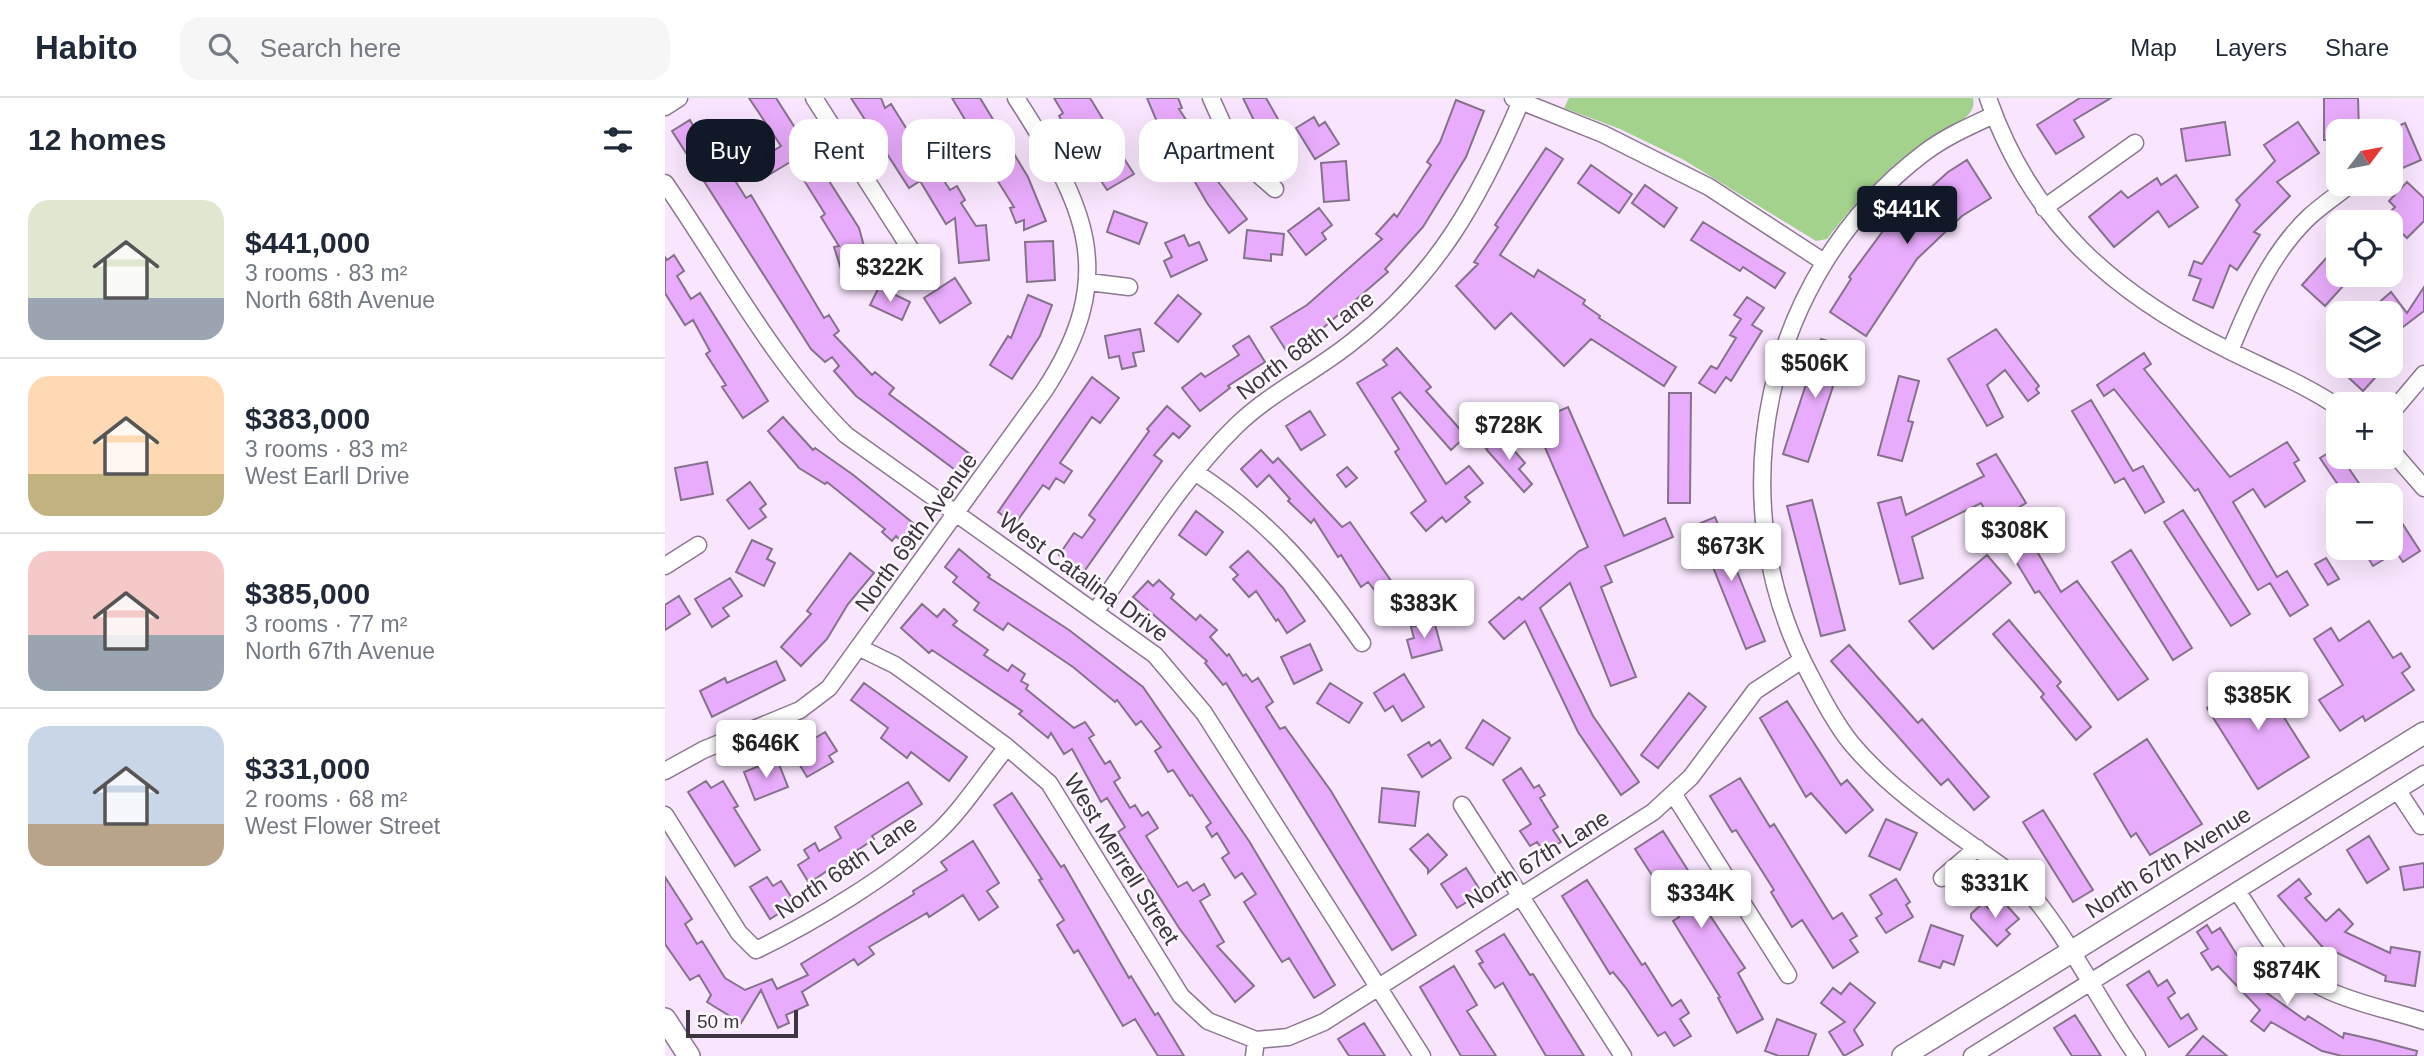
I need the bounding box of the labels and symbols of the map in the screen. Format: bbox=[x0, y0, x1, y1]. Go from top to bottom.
north arrow bbox=[2326, 119, 2403, 196]
pin: $441K bbox=[1858, 186, 1956, 246]
pin: $322K bbox=[841, 244, 939, 304]
street label: North 68th Lane bbox=[1231, 285, 1379, 405]
pin: $506K bbox=[1766, 341, 1864, 400]
pin: $728K bbox=[1460, 402, 1558, 462]
street label: North 69th Avenue bbox=[850, 447, 982, 617]
street label: West Catalina Drive bbox=[994, 507, 1174, 647]
pin: $308K bbox=[1966, 508, 2064, 567]
pin: $673K bbox=[1682, 524, 1780, 583]
pin: $383K bbox=[1375, 580, 1473, 640]
pin: $385K bbox=[2209, 672, 2307, 732]
pin: $646K bbox=[717, 720, 815, 780]
street label: West Merrell Street bbox=[1059, 769, 1185, 950]
street label: North 67th Avenue bbox=[2081, 801, 2255, 923]
street label: North 67th Lane bbox=[1460, 804, 1614, 914]
street label: North 68th Lane bbox=[770, 810, 922, 924]
pin: $331K bbox=[1946, 860, 2044, 920]
pin: $334K bbox=[1652, 870, 1750, 930]
pin: $874K bbox=[2238, 948, 2336, 1007]
scale bar bbox=[686, 1007, 798, 1039]

